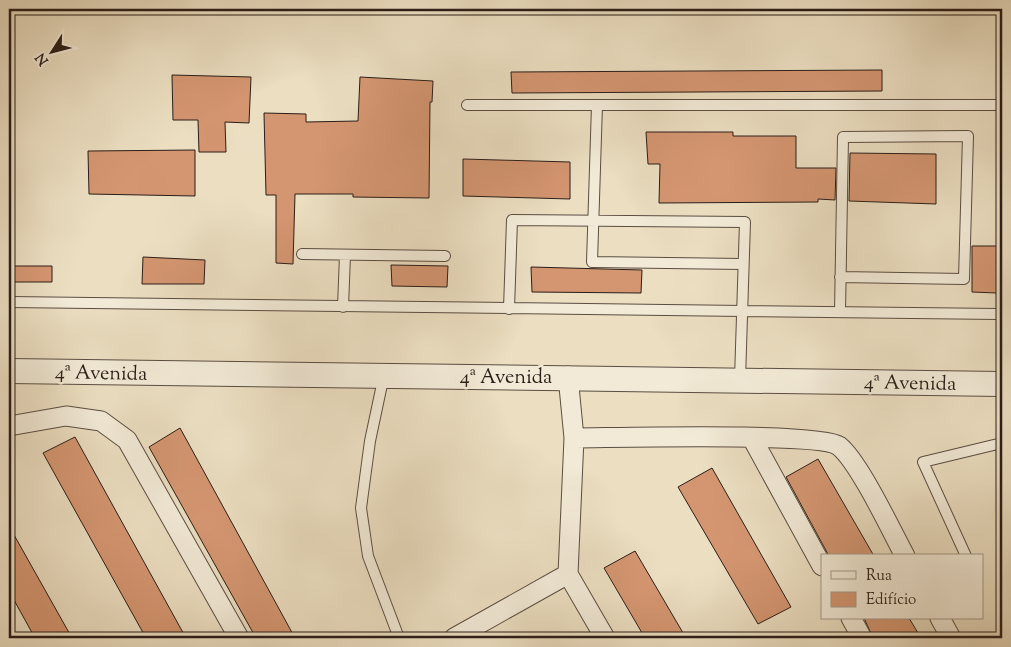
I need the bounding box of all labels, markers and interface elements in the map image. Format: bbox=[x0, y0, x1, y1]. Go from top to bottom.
north arrow bbox=[28, 28, 78, 78]
text: N bbox=[32, 48, 54, 69]
street label: 4ª Avenida bbox=[54, 359, 147, 390]
street label: 4ª Avenida bbox=[460, 364, 552, 393]
street label: 4ª Avenida bbox=[863, 369, 956, 400]
legend bbox=[821, 554, 984, 620]
text: Rua bbox=[866, 566, 892, 587]
text: Edifício bbox=[866, 590, 916, 611]

